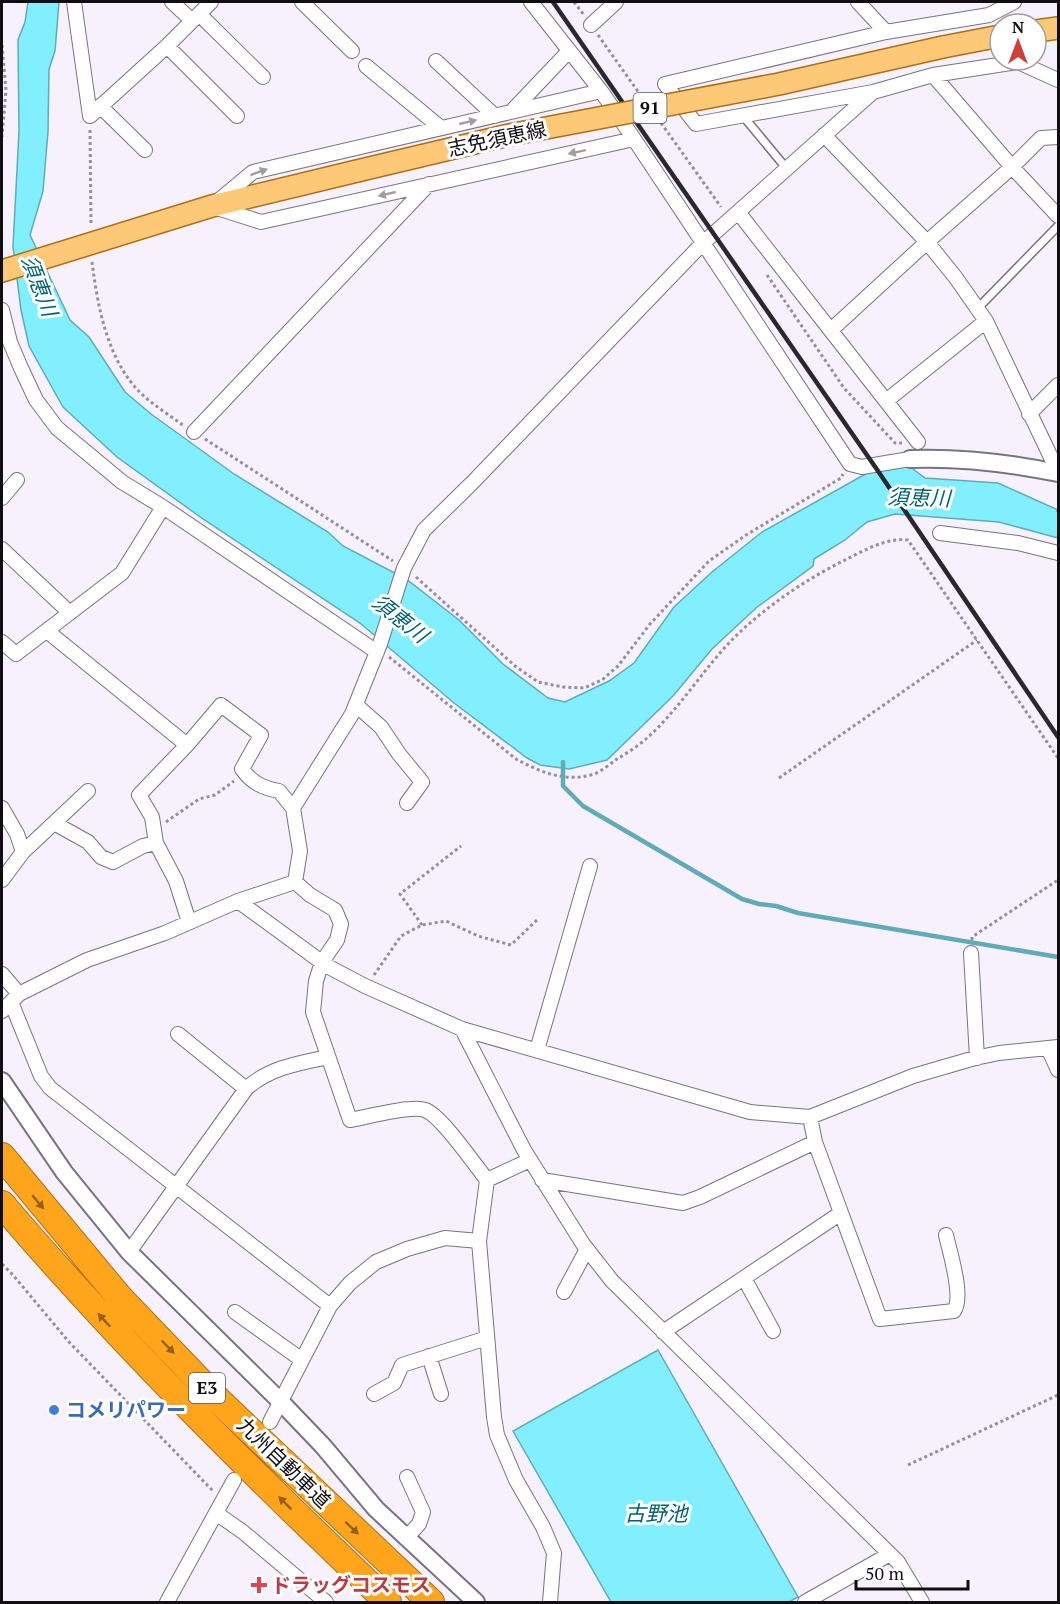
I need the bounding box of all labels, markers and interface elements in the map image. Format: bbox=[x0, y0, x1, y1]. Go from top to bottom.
north arrow bbox=[988, 12, 1048, 72]
text: N bbox=[1012, 16, 1024, 38]
road number: 91 bbox=[634, 93, 666, 123]
street label: 志免須恵線 bbox=[445, 115, 549, 162]
one-way arrow bbox=[459, 116, 477, 126]
one-way arrow bbox=[568, 147, 586, 157]
one-way arrow bbox=[250, 167, 268, 177]
one-way arrow bbox=[377, 190, 396, 199]
water label: 須恵川 bbox=[16, 251, 65, 322]
water label: 須恵川 bbox=[887, 482, 953, 512]
water label: 須恵川 bbox=[367, 588, 436, 650]
one-way arrow bbox=[31, 1194, 44, 1209]
one-way arrow bbox=[98, 1313, 111, 1328]
one-way arrow bbox=[161, 1339, 175, 1354]
road number: E3 bbox=[189, 1373, 225, 1403]
place label: コメリパワー bbox=[66, 1396, 186, 1423]
marker: コメリパワー bbox=[47, 1403, 61, 1417]
street label: 九州自動車道 bbox=[232, 1411, 337, 1514]
one-way arrow bbox=[279, 1497, 293, 1511]
water label: 古野池 bbox=[625, 1499, 689, 1527]
one-way arrow bbox=[345, 1520, 359, 1534]
scale bar bbox=[856, 1553, 968, 1591]
text: 50 m bbox=[865, 1561, 905, 1585]
place label: ドラッグコスモス bbox=[271, 1571, 431, 1598]
marker: ドラッグコスモス bbox=[252, 1578, 266, 1592]

